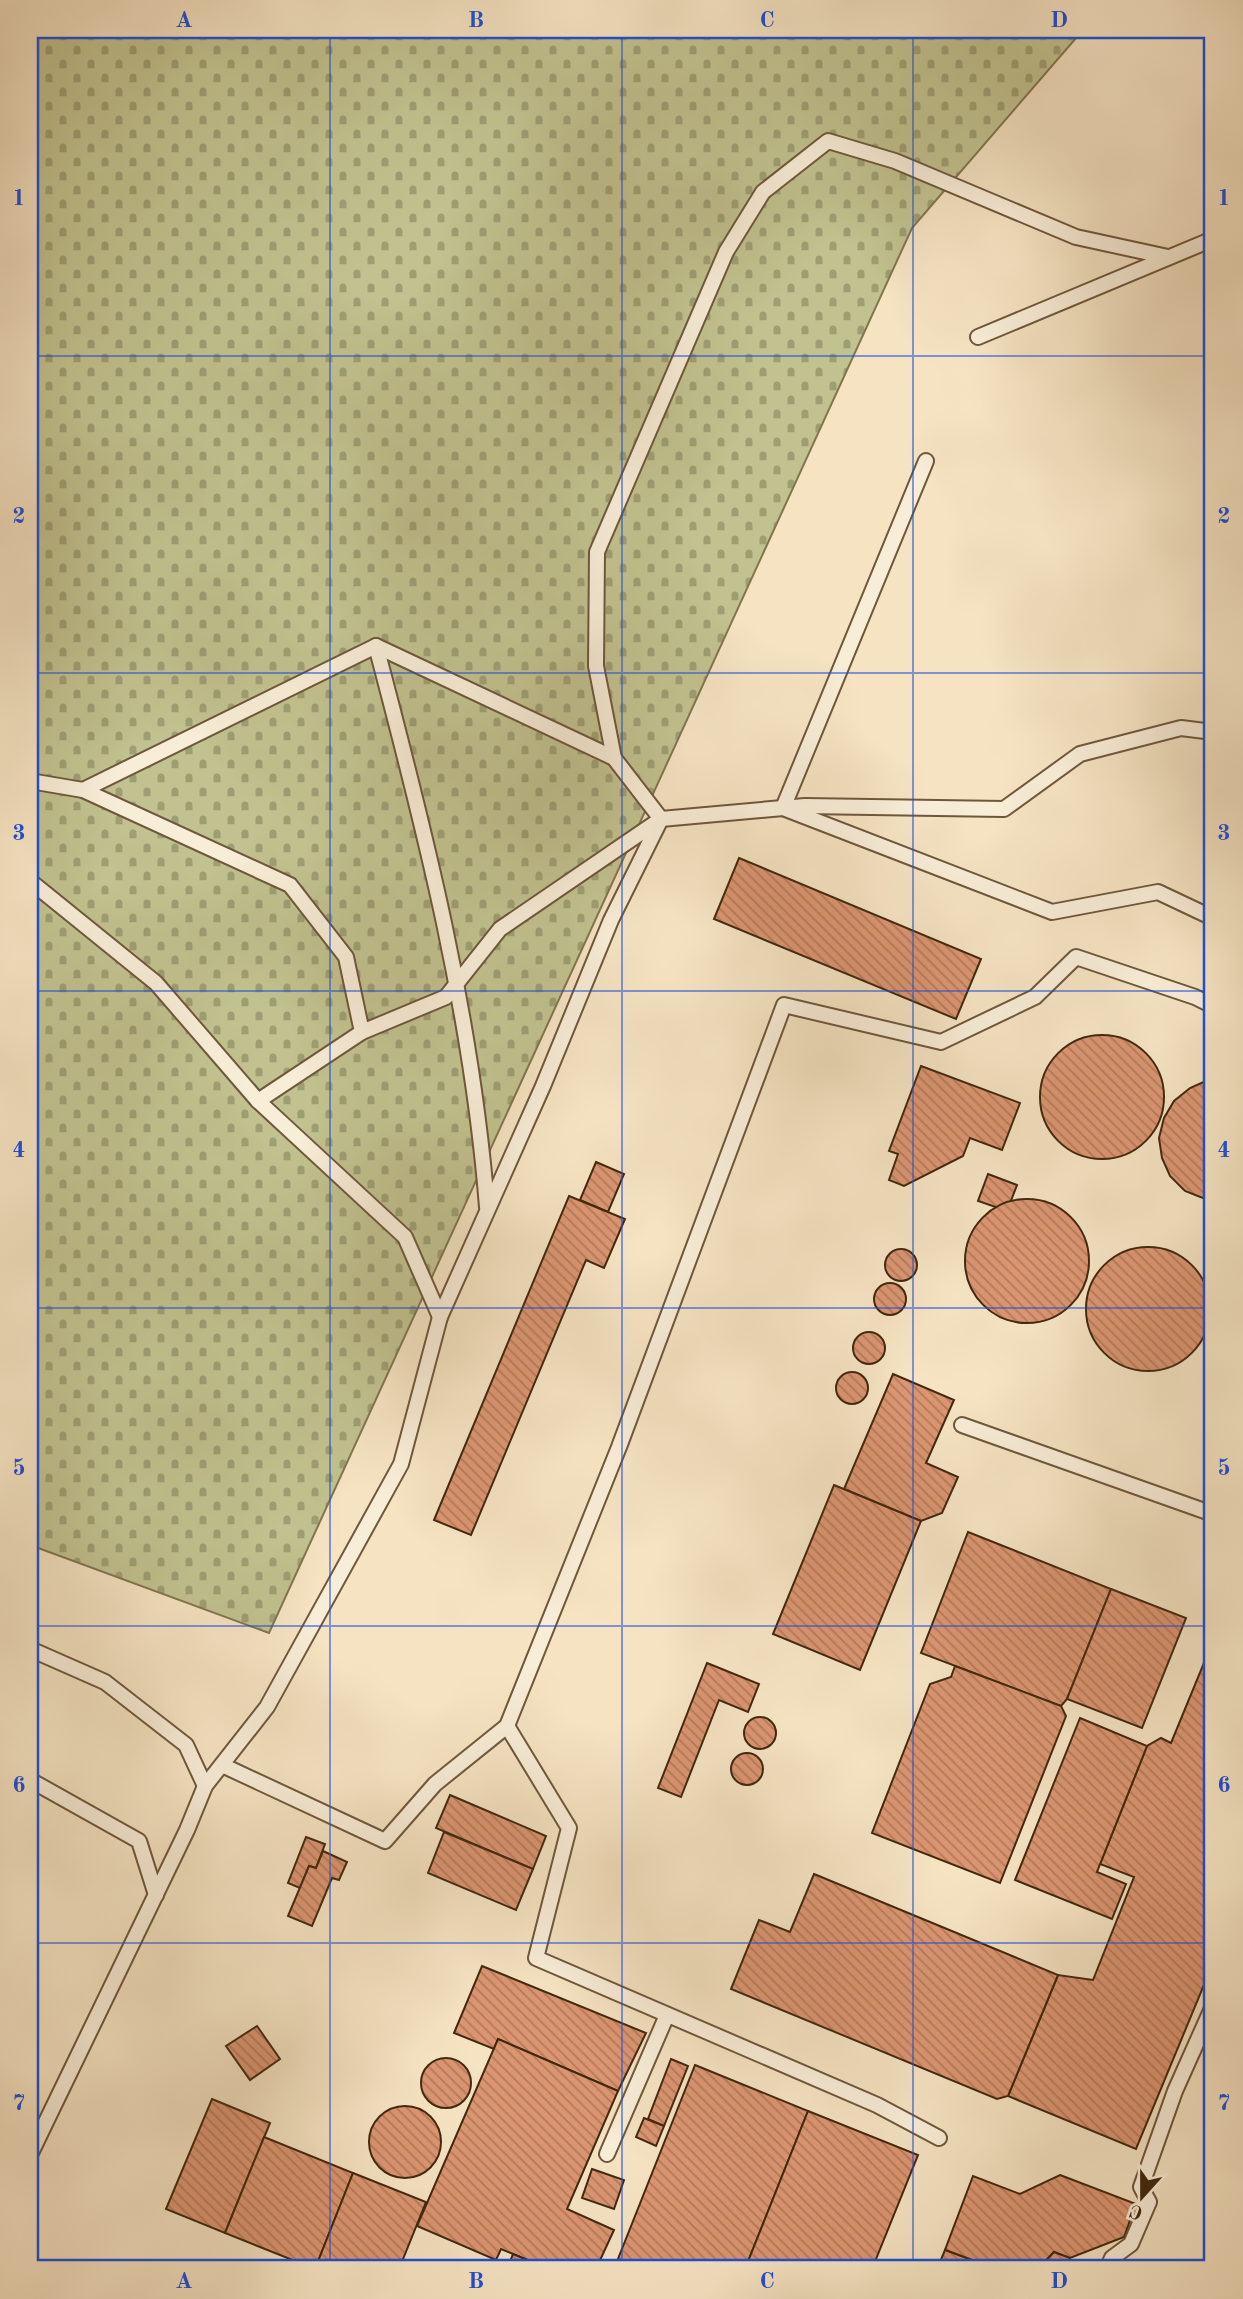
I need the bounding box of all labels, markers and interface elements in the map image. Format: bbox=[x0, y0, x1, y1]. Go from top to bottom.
text: A bbox=[175, 9, 193, 32]
text: B bbox=[468, 9, 484, 32]
text: C bbox=[759, 9, 775, 32]
text: D bbox=[1050, 9, 1068, 32]
text: 1 bbox=[12, 187, 26, 210]
text: 1 bbox=[1217, 187, 1231, 210]
text: 2 bbox=[12, 505, 26, 528]
text: 2 bbox=[1217, 505, 1231, 528]
text: 3 bbox=[12, 822, 26, 845]
text: 3 bbox=[1217, 822, 1231, 845]
text: 4 bbox=[12, 1139, 26, 1162]
text: 4 bbox=[1217, 1139, 1231, 1162]
text: 5 bbox=[12, 1457, 26, 1480]
text: 5 bbox=[1217, 1457, 1231, 1480]
text: 6 bbox=[12, 1774, 26, 1797]
text: 6 bbox=[1217, 1774, 1231, 1797]
text: 7 bbox=[12, 2092, 26, 2115]
text: 7 bbox=[1217, 2092, 1231, 2115]
north arrow bbox=[1106, 2162, 1176, 2232]
text: С bbox=[1128, 2199, 1146, 2222]
text: A bbox=[175, 2270, 193, 2293]
text: B bbox=[468, 2270, 484, 2293]
text: C bbox=[759, 2270, 775, 2293]
text: D bbox=[1050, 2270, 1068, 2293]

